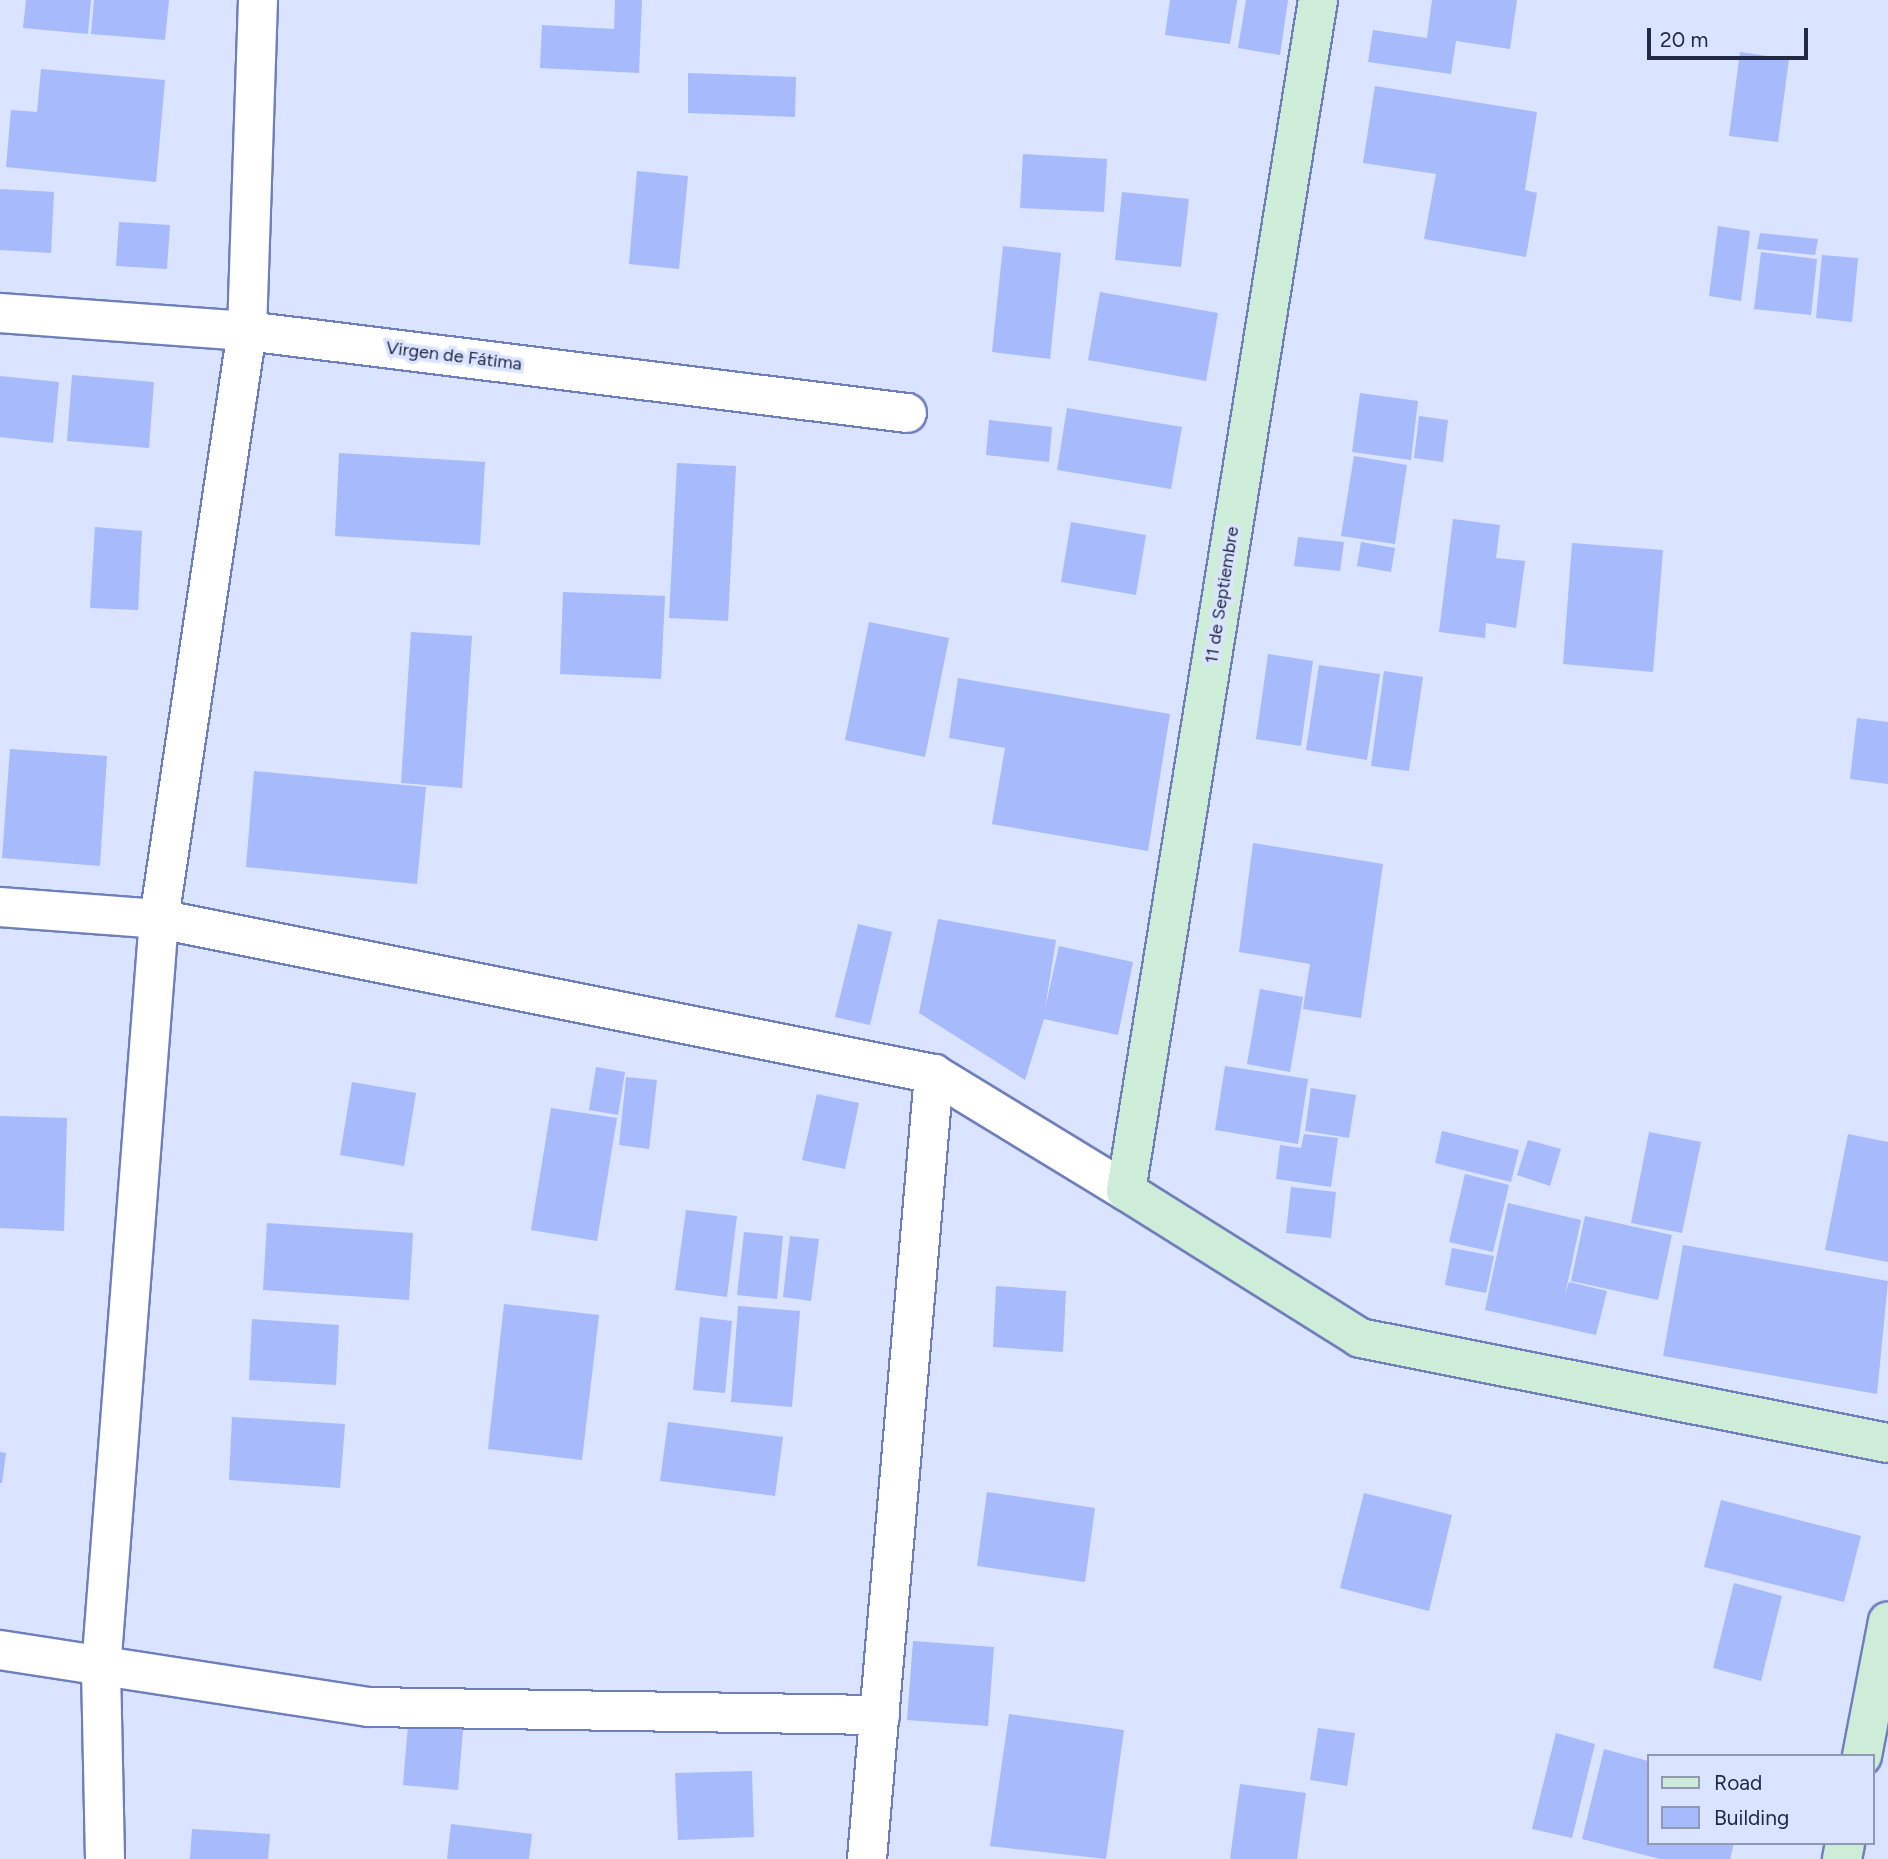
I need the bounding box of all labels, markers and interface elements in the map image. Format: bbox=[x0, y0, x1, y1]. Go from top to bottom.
scale bar bbox=[1650, 14, 1811, 58]
text: 20 m bbox=[1660, 27, 1708, 52]
street label: Virgen de Fátima bbox=[385, 337, 523, 375]
street label: 11 de Septiembre bbox=[1201, 525, 1243, 665]
legend bbox=[1646, 1754, 1874, 1845]
text: Road bbox=[1714, 1770, 1762, 1795]
text: Building bbox=[1714, 1805, 1789, 1830]

